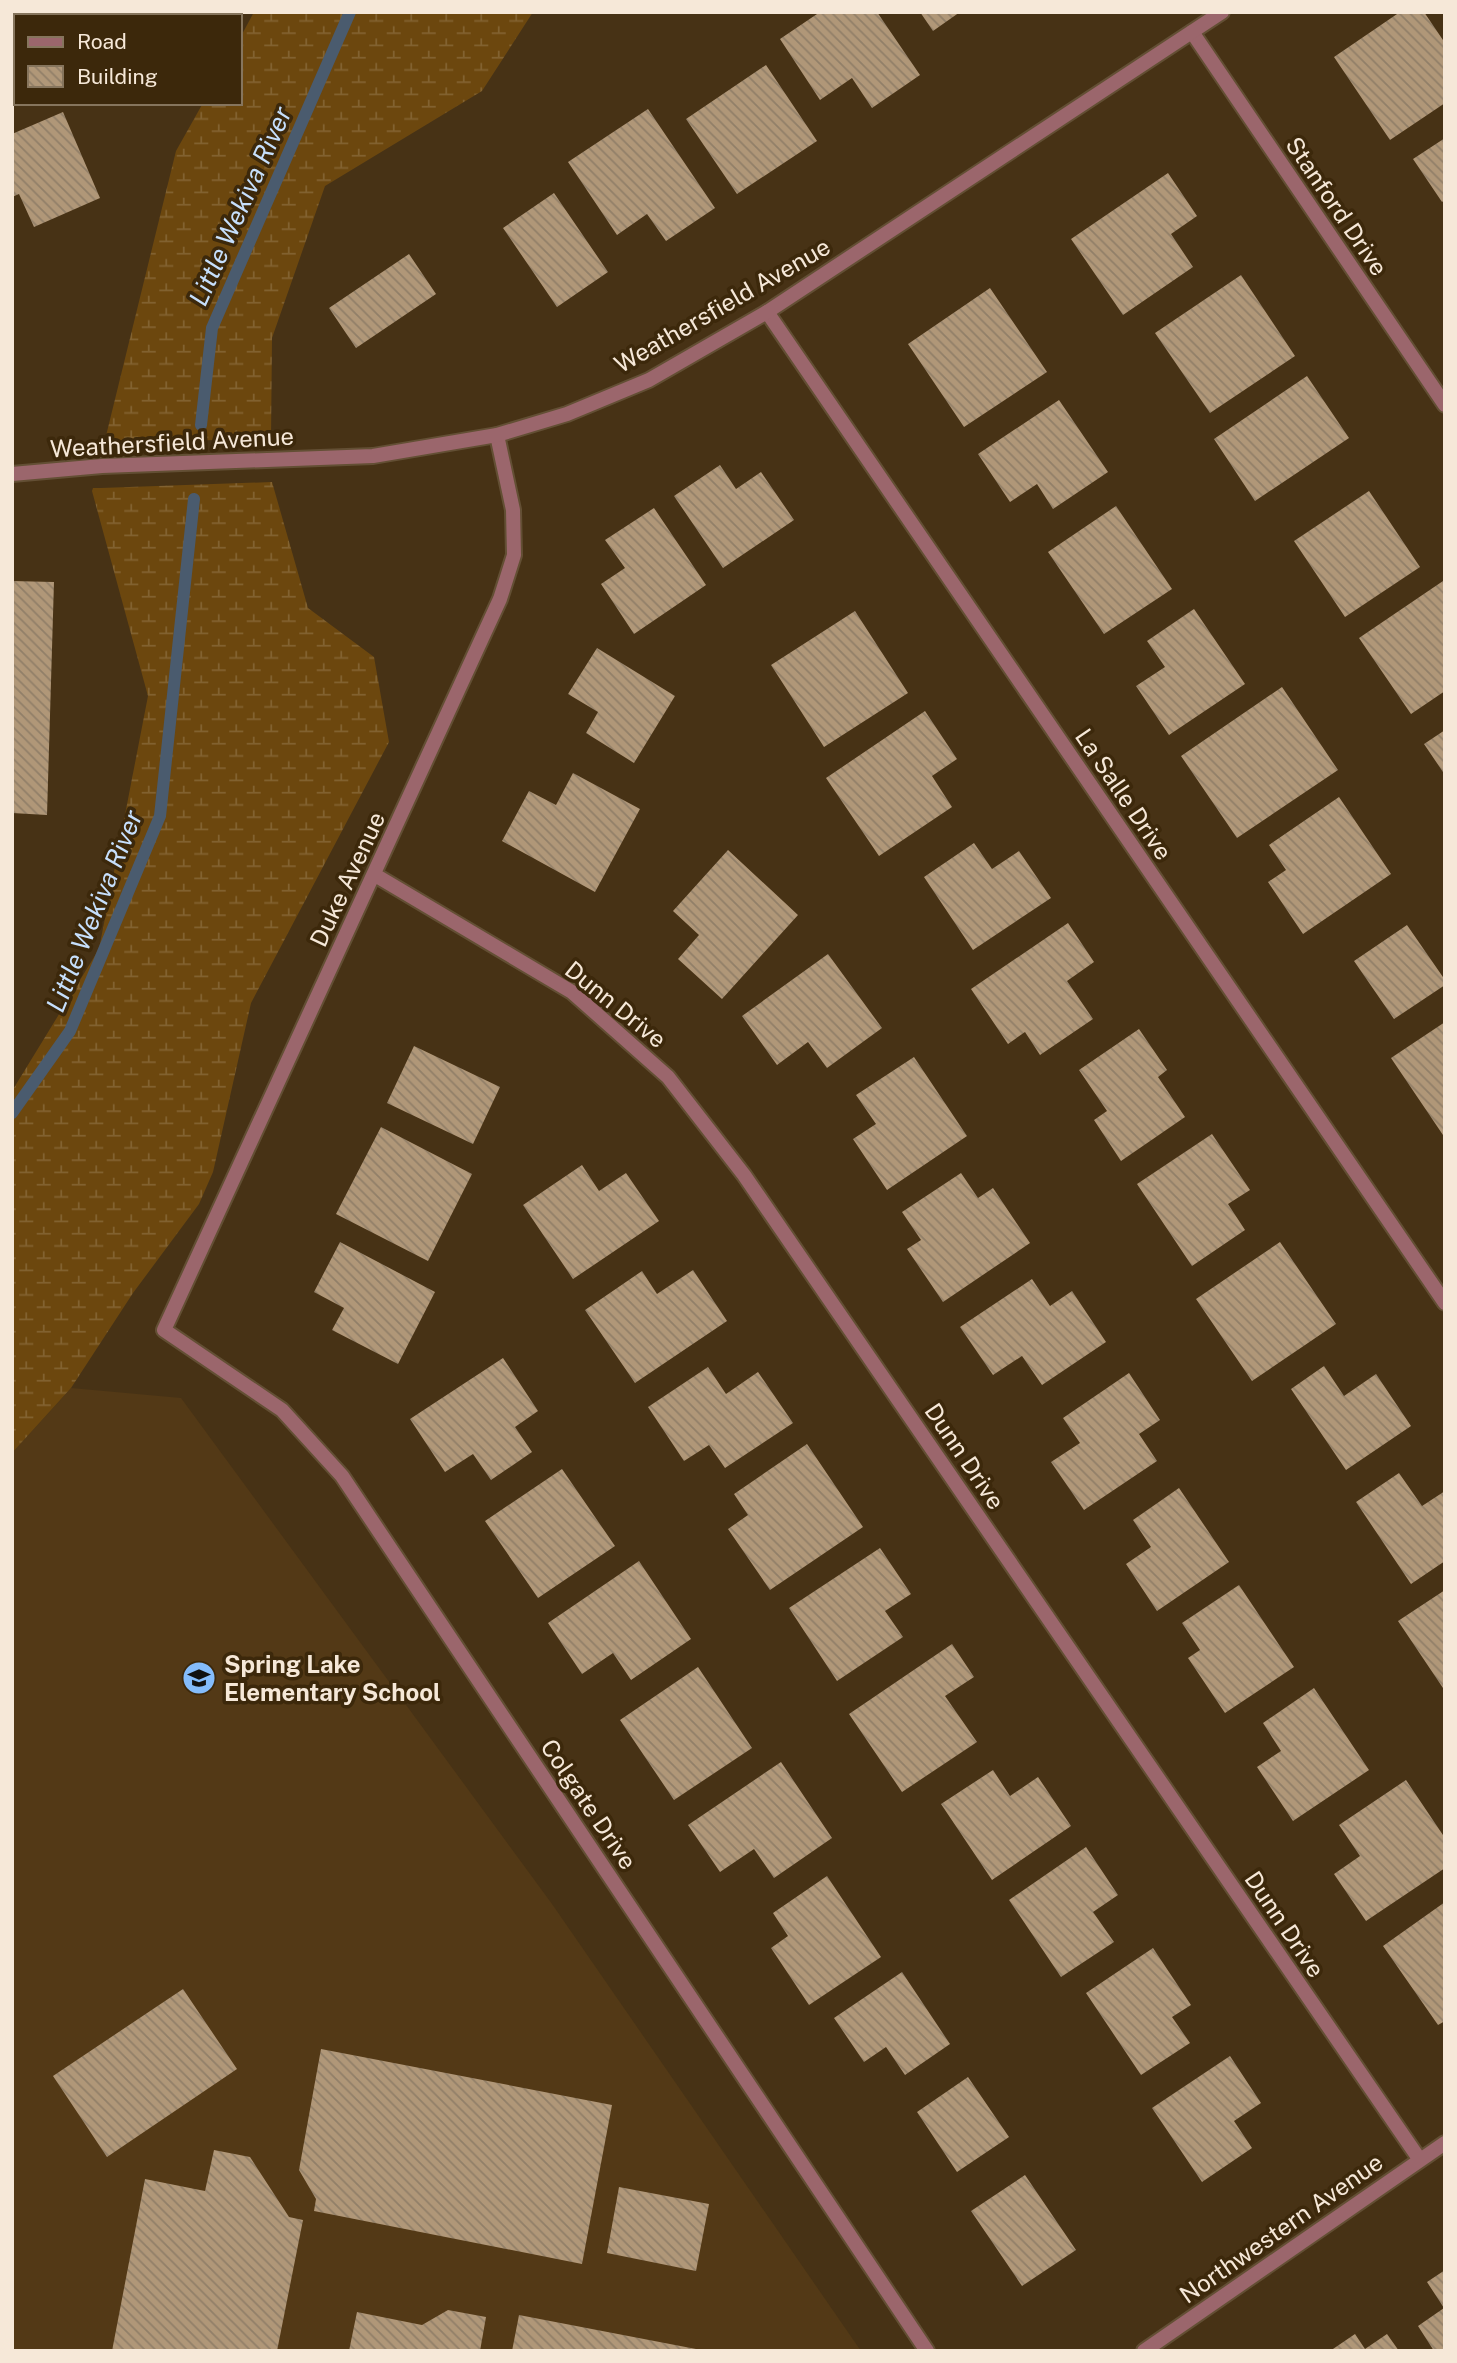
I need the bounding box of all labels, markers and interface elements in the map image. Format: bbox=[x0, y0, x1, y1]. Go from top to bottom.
legend bbox=[14, 14, 242, 105]
text: Road bbox=[77, 29, 127, 54]
text: Building bbox=[77, 64, 158, 89]
water label: Little Wekiva River bbox=[182, 101, 298, 310]
street label: Stanford Drive bbox=[1280, 131, 1394, 281]
street label: Weathersfield Avenue bbox=[609, 232, 835, 378]
street label: Weathersfield Avenue bbox=[49, 422, 295, 462]
street label: La Salle Drive bbox=[1070, 723, 1178, 865]
water label: Little Wekiva River bbox=[39, 805, 149, 1016]
street label: Duke Avenue bbox=[304, 807, 390, 951]
street label: Dunn Drive bbox=[560, 955, 672, 1053]
street label: Dunn Drive bbox=[919, 1398, 1011, 1514]
place label: Spring Lake Elementary School bbox=[224, 1650, 441, 1706]
school or university icon: Spring Lake Elementary School bbox=[180, 1659, 218, 1697]
street label: Colgate Drive bbox=[535, 1734, 643, 1874]
street label: Dunn Drive bbox=[1239, 1866, 1331, 1982]
street label: Northwestern Avenue bbox=[1174, 2147, 1388, 2309]

